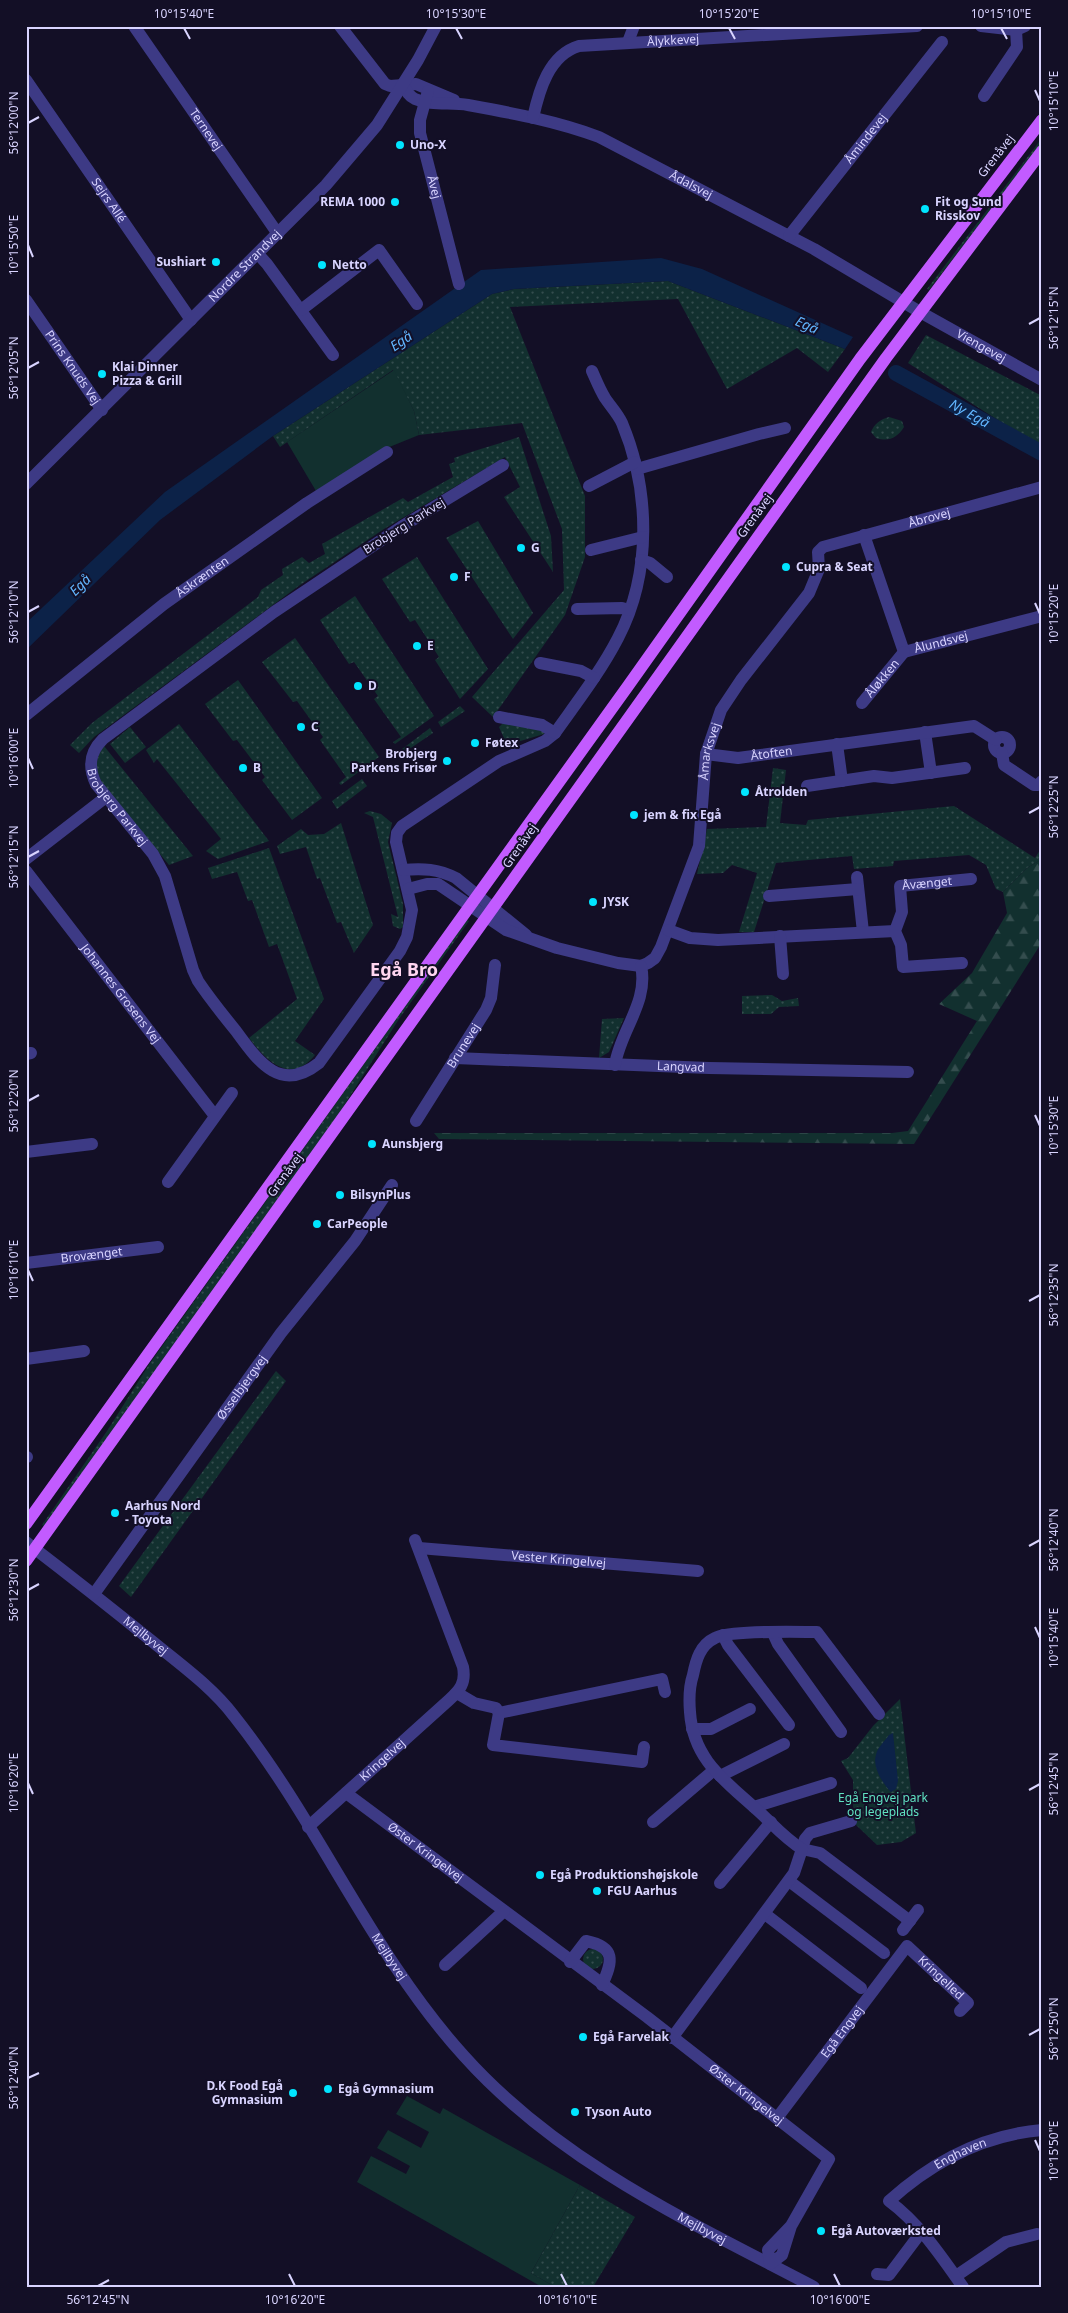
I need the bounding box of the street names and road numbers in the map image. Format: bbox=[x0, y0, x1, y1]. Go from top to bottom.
street label: Ålykkevej bbox=[646, 30, 700, 50]
street label: Ternevej bbox=[186, 105, 227, 154]
street label: Åmindevej bbox=[840, 110, 890, 167]
street label: Grenåvej bbox=[973, 131, 1018, 181]
street label: Ådalsvej bbox=[667, 166, 716, 203]
street label: Åvej bbox=[423, 173, 446, 201]
street label: Sejrs Allé bbox=[88, 174, 131, 226]
street label: Nordre Strandvej bbox=[204, 225, 285, 306]
street label: Viengevej bbox=[953, 325, 1009, 366]
street label: Prins Knuds Vej bbox=[41, 327, 105, 408]
street label: Grenåvej bbox=[733, 490, 776, 541]
street label: Brobjerg Parkvej bbox=[360, 494, 448, 558]
street label: Åbrovej bbox=[906, 504, 952, 531]
street label: Åskrænten bbox=[172, 552, 232, 601]
street label: Ålundsvej bbox=[912, 627, 970, 657]
street label: Åløkken bbox=[861, 655, 903, 701]
street label: Åmarksvej bbox=[695, 720, 724, 781]
street label: Åtoften bbox=[749, 742, 793, 764]
street label: Brobjerg Parkvej bbox=[83, 767, 152, 849]
street label: Grenåvej bbox=[498, 820, 541, 871]
street label: Åvænget bbox=[901, 872, 953, 894]
street label: Johannes Grosens Vej bbox=[77, 939, 165, 1047]
street label: Brunevej bbox=[442, 1020, 484, 1071]
street label: Langvad bbox=[656, 1057, 705, 1076]
street label: Grenåvej bbox=[263, 1149, 306, 1200]
street label: Brovænget bbox=[60, 1242, 124, 1267]
street label: Øsselbjergvej bbox=[212, 1351, 271, 1423]
street label: Vester Kringelvej bbox=[511, 1547, 607, 1571]
street label: Mejlbyvej bbox=[120, 1612, 172, 1659]
street label: Kringelvej bbox=[355, 1735, 409, 1785]
street label: Øster Kringelvej bbox=[384, 1818, 467, 1886]
street label: Mejlbyvej bbox=[368, 1930, 411, 1983]
street label: Kringelled bbox=[914, 1951, 968, 2003]
street label: Egå Engvej bbox=[816, 2002, 867, 2061]
street label: Øster Kringelvej bbox=[706, 2059, 787, 2129]
street label: Enghaven bbox=[931, 2134, 988, 2173]
street label: Mejlbyvej bbox=[675, 2208, 729, 2248]

